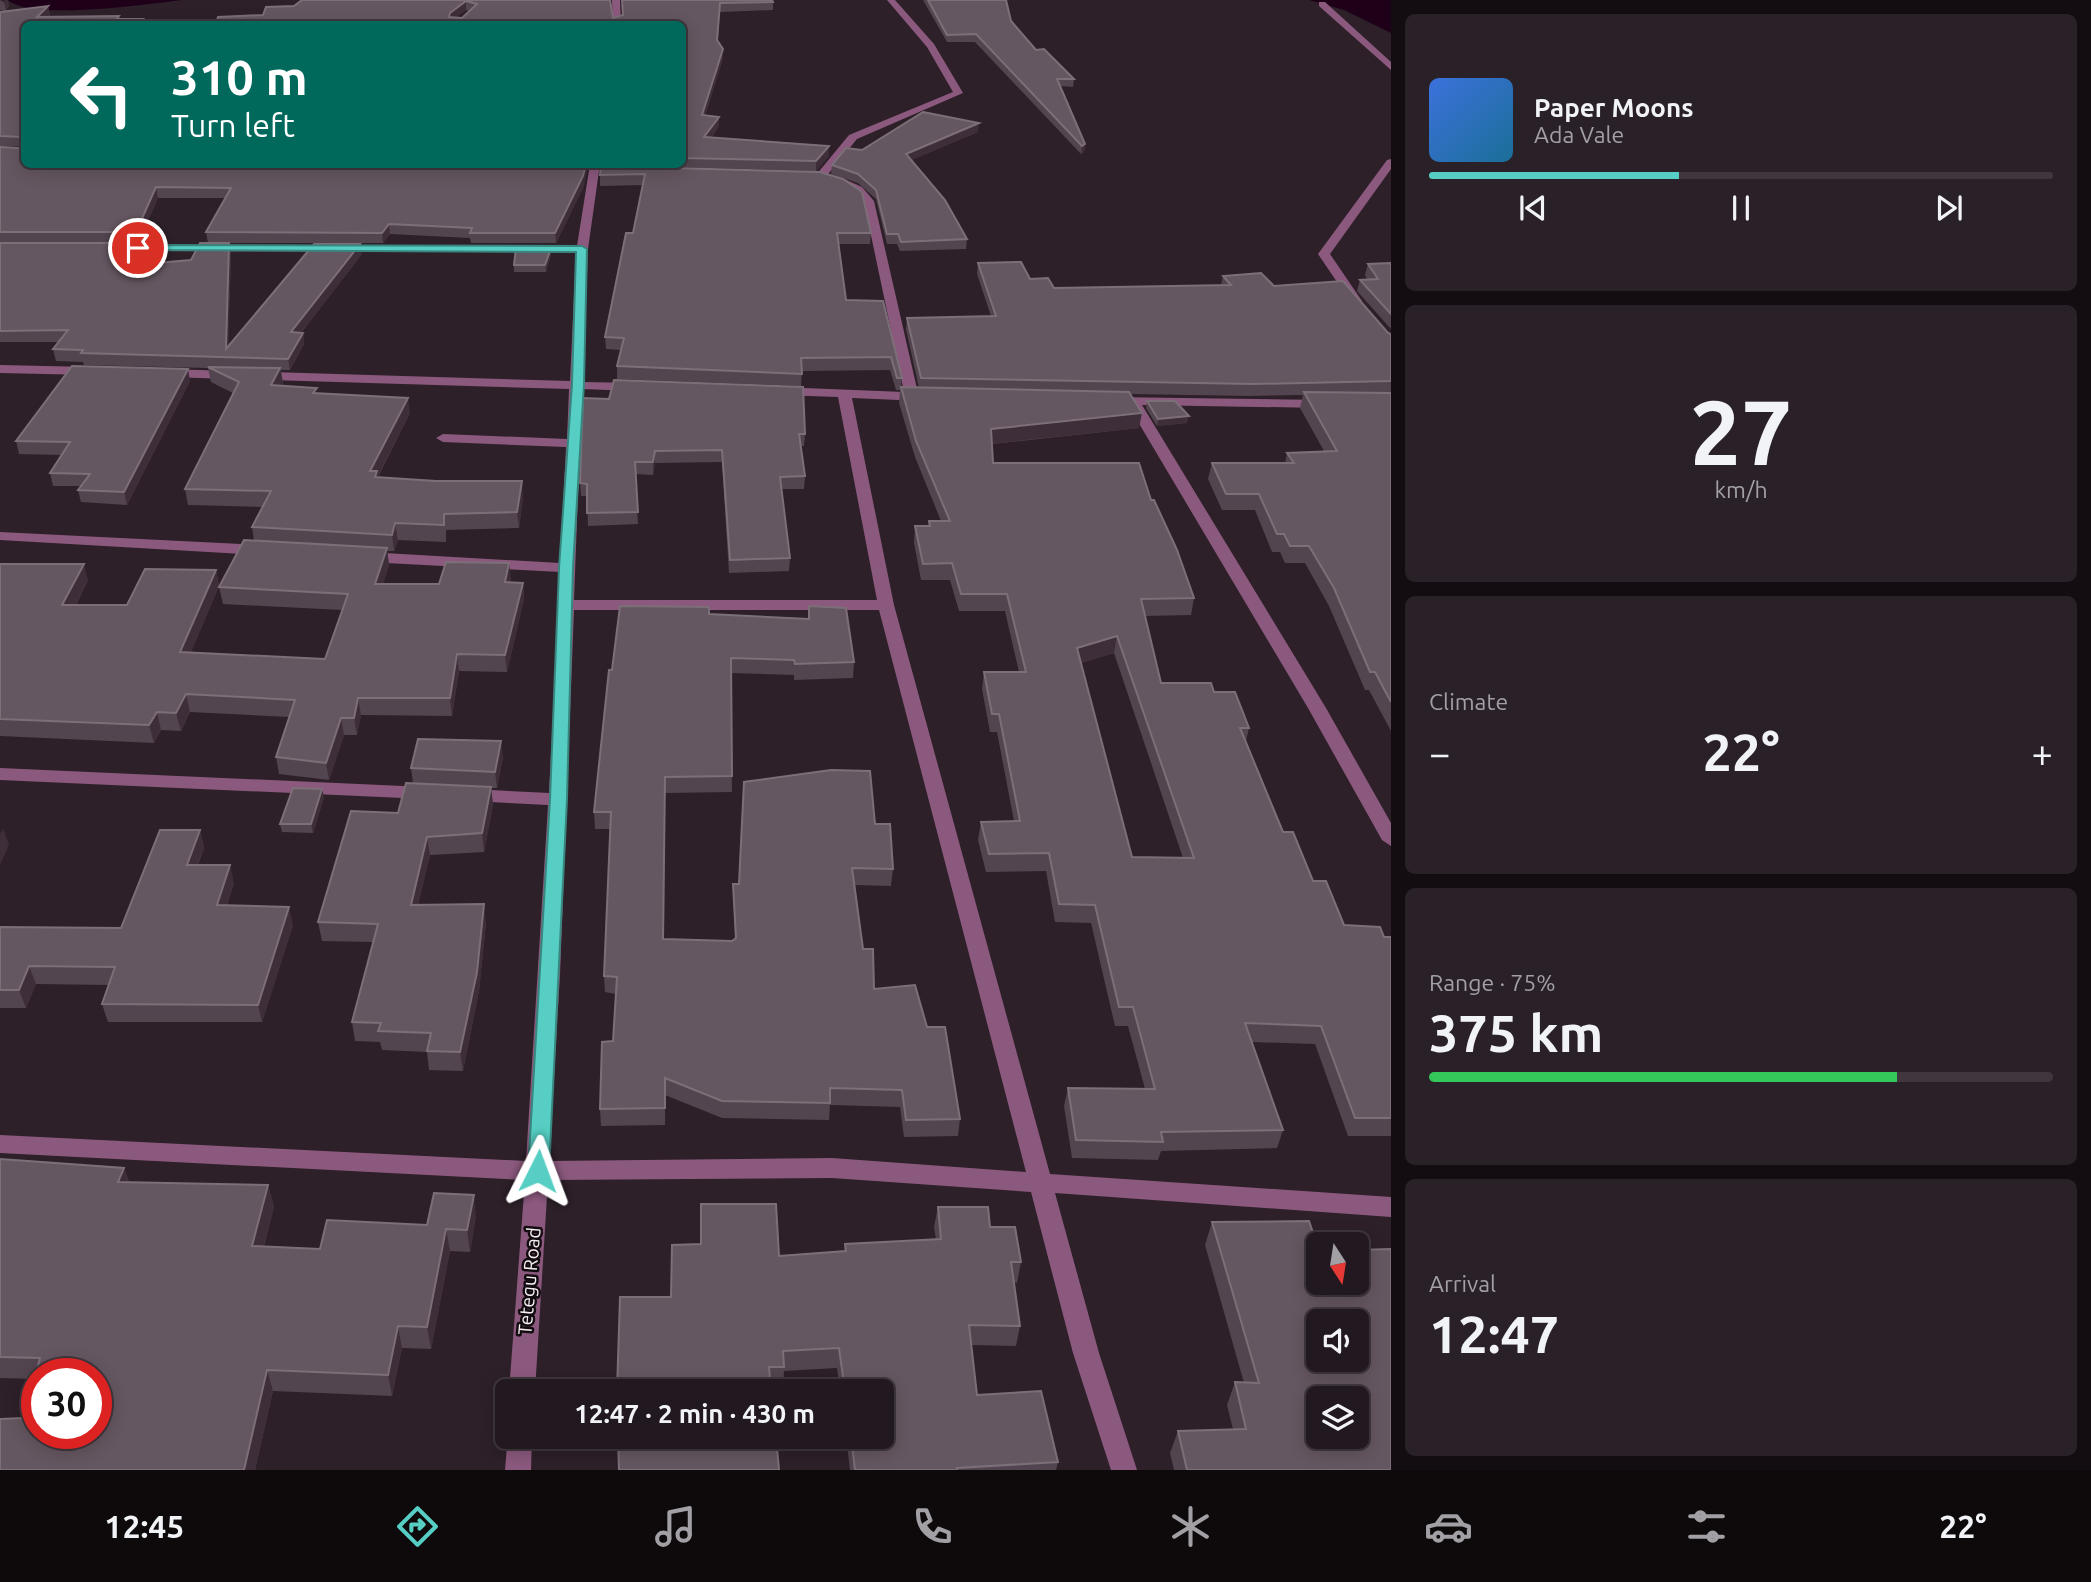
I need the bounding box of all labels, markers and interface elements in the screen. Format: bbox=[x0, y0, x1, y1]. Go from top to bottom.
icon: left bbox=[56, 49, 147, 140]
text: 310 m bbox=[171, 49, 308, 104]
text: Paper Moons bbox=[1534, 93, 1693, 122]
text: Turn left bbox=[171, 107, 295, 143]
text: Ada Vale bbox=[1534, 122, 1624, 147]
icon: previous bbox=[1514, 189, 1552, 227]
icon: pause bbox=[1722, 189, 1760, 227]
icon: next bbox=[1930, 189, 1968, 227]
pin bbox=[108, 218, 168, 278]
icon: arrive bbox=[119, 229, 157, 267]
text: 27 bbox=[1690, 380, 1792, 482]
text: km/h bbox=[1714, 477, 1768, 502]
text: Climate bbox=[1429, 689, 1508, 714]
text: 22° bbox=[1702, 723, 1780, 781]
text: − bbox=[1429, 732, 1450, 774]
text: + bbox=[2032, 732, 2053, 774]
text: Range · 75% bbox=[1429, 970, 1556, 995]
text: 375 km bbox=[1429, 1004, 1603, 1062]
position arrow bbox=[501, 1134, 575, 1208]
street label: Tetegu Road bbox=[513, 1226, 545, 1336]
north arrow bbox=[1306, 1232, 1368, 1295]
map controls bbox=[1306, 1232, 1369, 1449]
text: Arrival bbox=[1429, 1271, 1496, 1296]
text: 12:47 bbox=[1429, 1305, 1559, 1363]
button: sound bbox=[1306, 1309, 1369, 1372]
speed limit sign: 30 bbox=[21, 1358, 112, 1449]
button: layers bbox=[1306, 1386, 1369, 1449]
text: 12:47 · 2 min · 430 m bbox=[574, 1399, 815, 1428]
icon: directions bbox=[393, 1502, 442, 1551]
icon: music bbox=[651, 1502, 700, 1551]
icon: phone bbox=[908, 1502, 957, 1551]
icon: climate bbox=[1166, 1502, 1215, 1551]
icon: car bbox=[1424, 1502, 1473, 1551]
icon: filters bbox=[1682, 1502, 1731, 1551]
text: 12:45 bbox=[104, 1508, 184, 1544]
text: 22° bbox=[1939, 1508, 1987, 1544]

